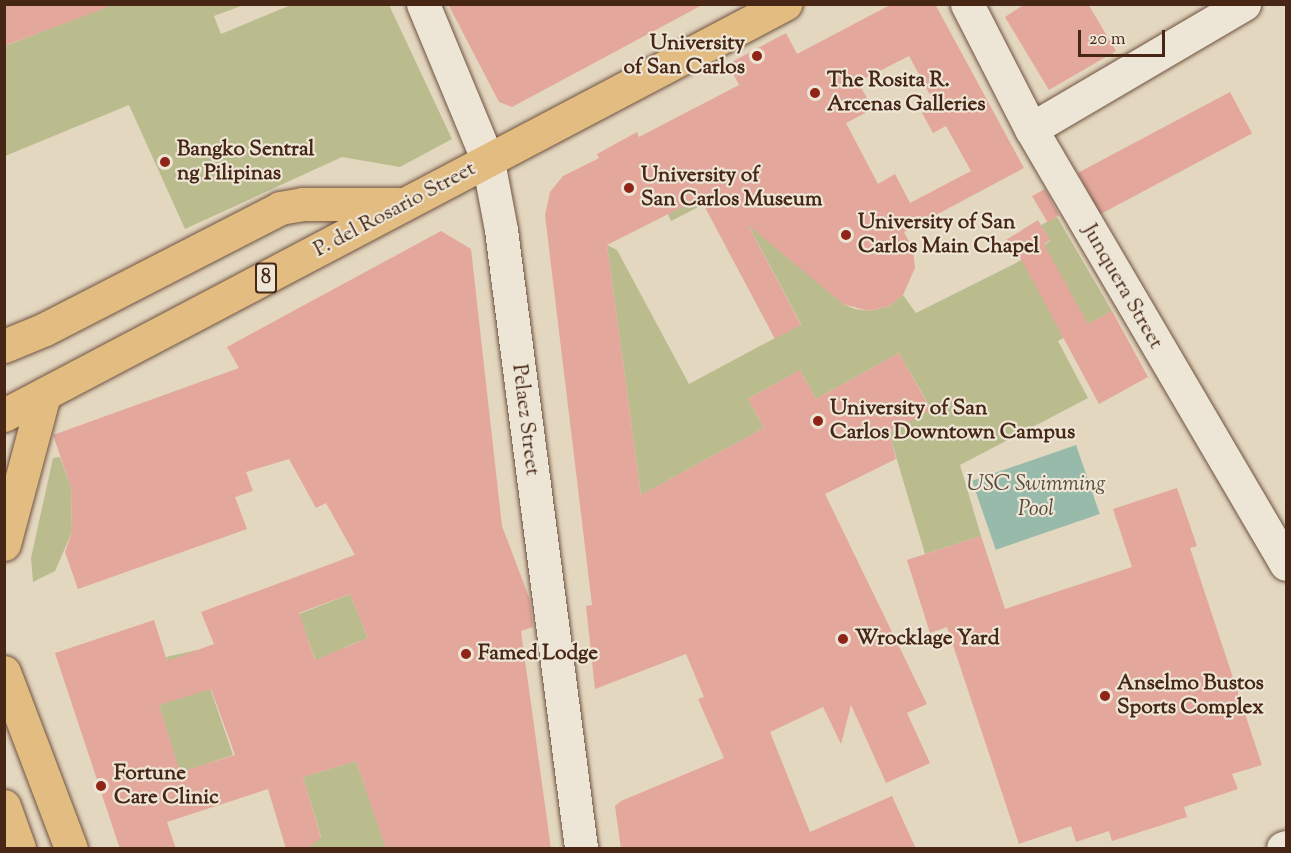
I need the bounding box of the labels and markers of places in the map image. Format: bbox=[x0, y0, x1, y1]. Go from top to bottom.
place label: University of San Carlos bbox=[624, 31, 745, 81]
marker: University of San Carlos bbox=[750, 49, 764, 63]
place label: The Rosita R. Arcenas Galleries bbox=[827, 68, 986, 118]
marker: The Rosita R. Arcenas Galleries bbox=[808, 86, 822, 100]
place label: Bangko Sentral ng Pilipinas bbox=[177, 137, 314, 187]
marker: Bangko Sentral ng Pilipinas bbox=[158, 155, 172, 169]
place label: University of San Carlos Museum bbox=[641, 163, 822, 213]
marker: University of San Carlos Museum bbox=[622, 181, 636, 195]
place label: University of San Carlos Main Chapel bbox=[858, 210, 1039, 260]
marker: University of San Carlos Main Chapel bbox=[839, 228, 853, 242]
place label: University of San Carlos Downtown Campus bbox=[830, 396, 1075, 446]
marker: University of San Carlos Downtown Campus bbox=[811, 414, 825, 428]
place label: Wrocklage Yard bbox=[855, 626, 1000, 652]
marker: Wrocklage Yard bbox=[836, 632, 850, 646]
place label: Famed Lodge bbox=[478, 641, 598, 667]
marker: Famed Lodge bbox=[459, 647, 473, 661]
place label: Anselmo Bustos Sports Complex bbox=[1117, 671, 1264, 721]
marker: Anselmo Bustos Sports Complex bbox=[1098, 689, 1112, 703]
place label: Fortune Care Clinic bbox=[114, 761, 219, 811]
marker: Fortune Care Clinic bbox=[92, 777, 110, 795]

